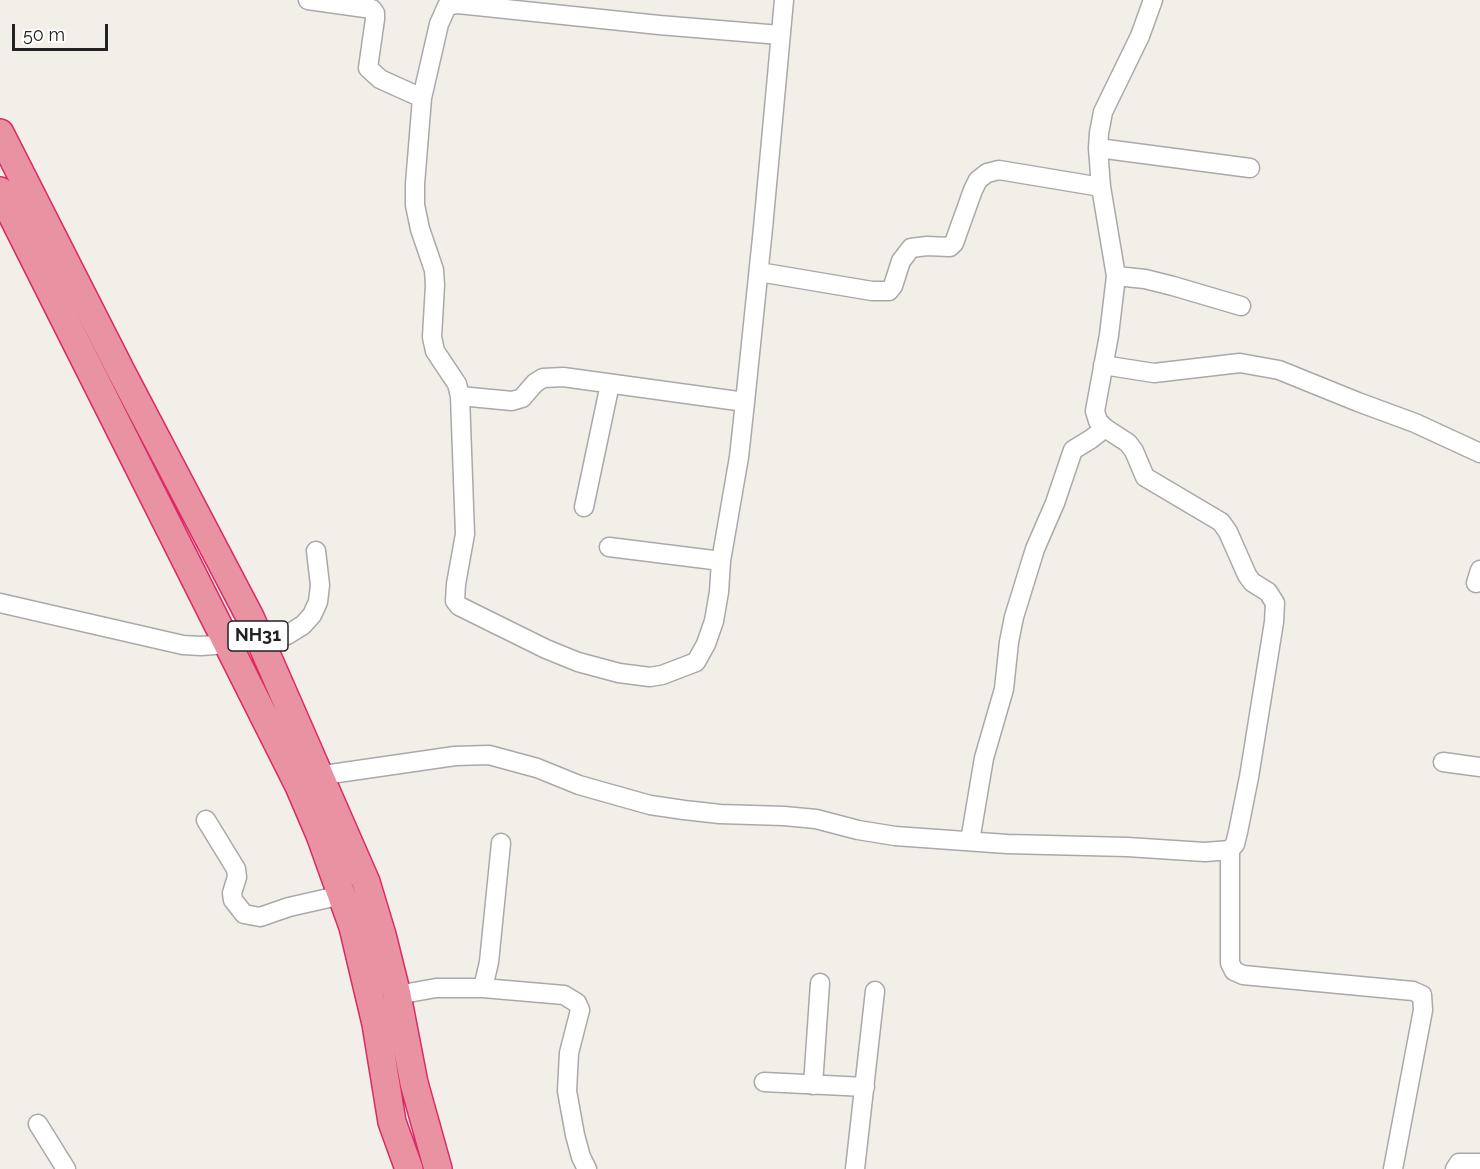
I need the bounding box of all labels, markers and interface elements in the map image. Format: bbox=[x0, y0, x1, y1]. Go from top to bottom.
scale bar bbox=[15, 12, 111, 50]
text: 50 m bbox=[23, 24, 65, 45]
road number: NH31 bbox=[228, 621, 288, 651]

